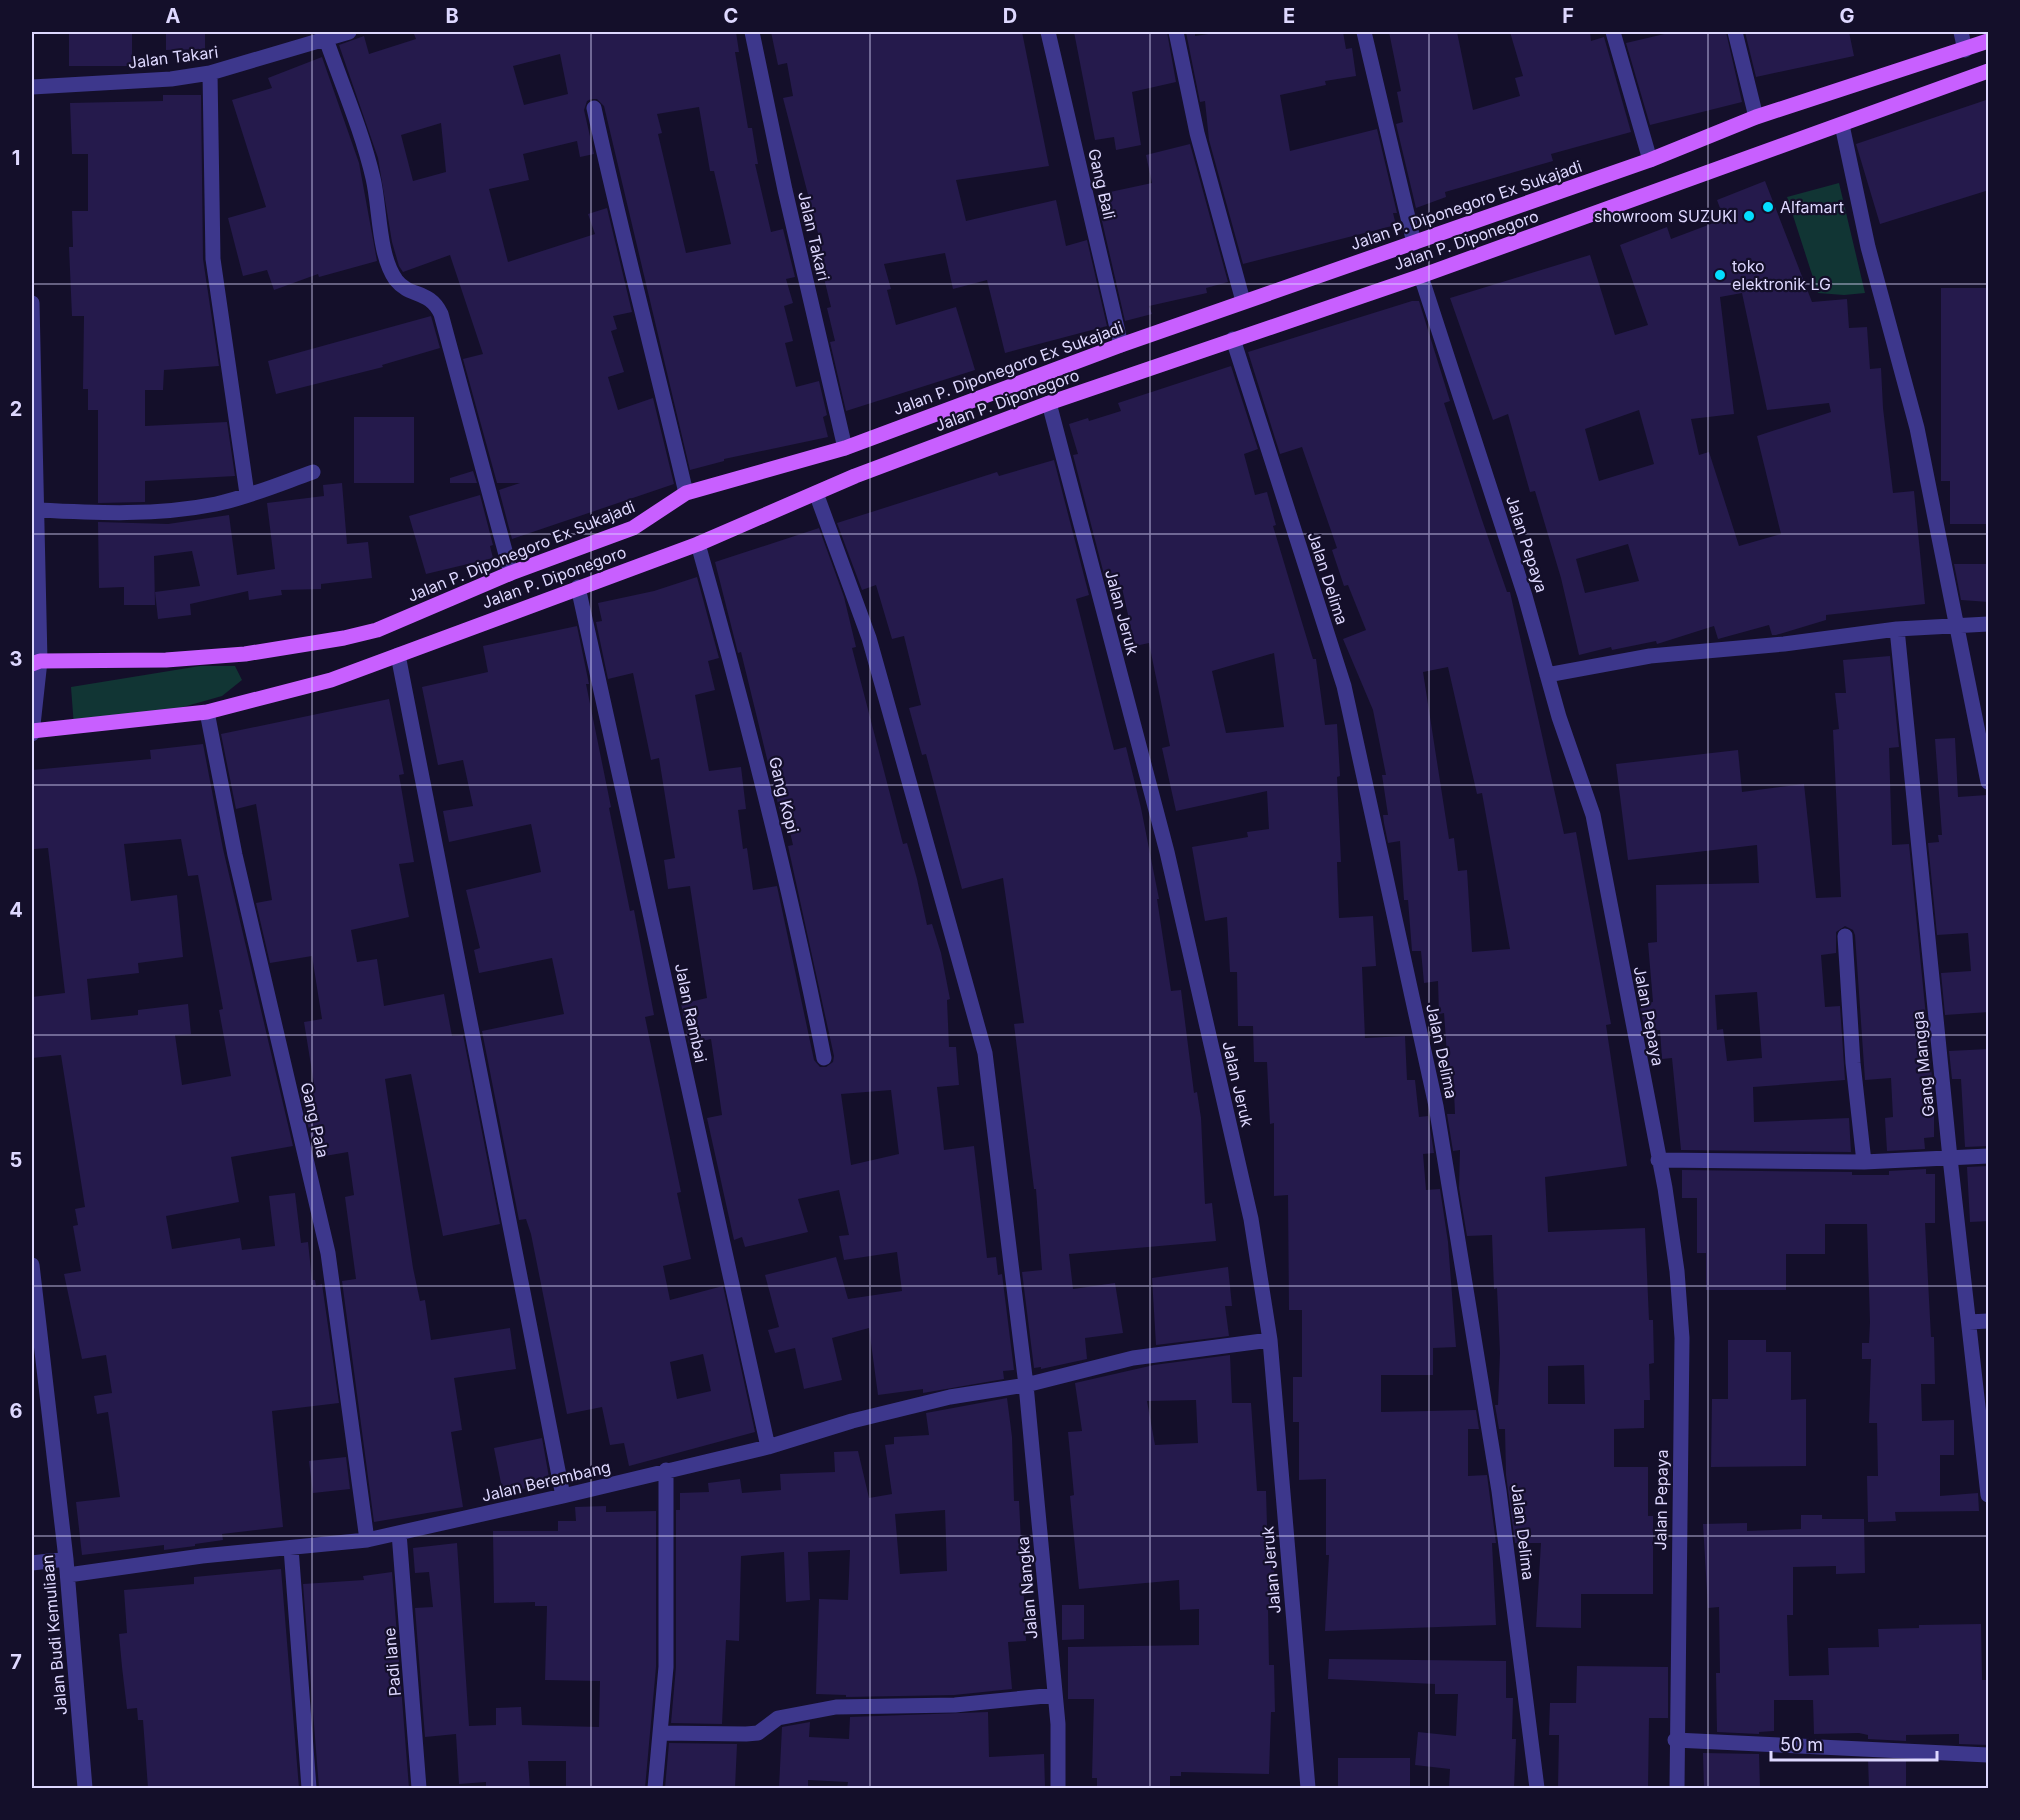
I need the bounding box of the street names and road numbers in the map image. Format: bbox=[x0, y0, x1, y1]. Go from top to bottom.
street label: Jalan Takari bbox=[127, 42, 219, 72]
street label: Gang Bali bbox=[1084, 147, 1120, 221]
street label: Jalan P. Diponegoro Ex Sukajadi bbox=[1348, 156, 1584, 254]
street label: Jalan Takari bbox=[794, 189, 834, 283]
street label: Jalan P. Diponegoro bbox=[1391, 206, 1541, 274]
street label: Jalan P. Diponegoro Ex Sukajadi bbox=[890, 317, 1126, 419]
street label: Jalan P. Diponegoro bbox=[932, 365, 1082, 435]
street label: Jalan Pepaya bbox=[1502, 493, 1552, 595]
street label: Jalan P. Diponegoro Ex Sukajadi bbox=[405, 497, 637, 605]
street label: Jalan Delima bbox=[1304, 529, 1352, 627]
street label: Jalan P. Diponegoro bbox=[479, 542, 629, 612]
street label: Jalan Jeruk bbox=[1101, 567, 1143, 657]
street label: Gang Kopi bbox=[765, 755, 803, 835]
street label: Jalan Rambai bbox=[671, 962, 711, 1064]
street label: Jalan Pepaya bbox=[1630, 965, 1668, 1067]
street label: Jalan Delima bbox=[1422, 1002, 1462, 1100]
street label: Gang Mangga bbox=[1908, 1010, 1938, 1118]
street label: Jalan Jeruk bbox=[1218, 1039, 1258, 1129]
street label: Gang Pala bbox=[297, 1080, 333, 1160]
street label: Jalan Pepaya bbox=[1650, 1449, 1672, 1551]
street label: Jalan Berembang bbox=[479, 1456, 613, 1506]
street label: Jalan Delima bbox=[1507, 1483, 1539, 1581]
street label: Jalan Jeruk bbox=[1257, 1525, 1285, 1615]
street label: Jalan Nangka bbox=[1013, 1536, 1041, 1640]
street label: Jalan Budi Kemuliaan bbox=[37, 1554, 71, 1716]
street label: Padi lane bbox=[379, 1627, 405, 1697]

